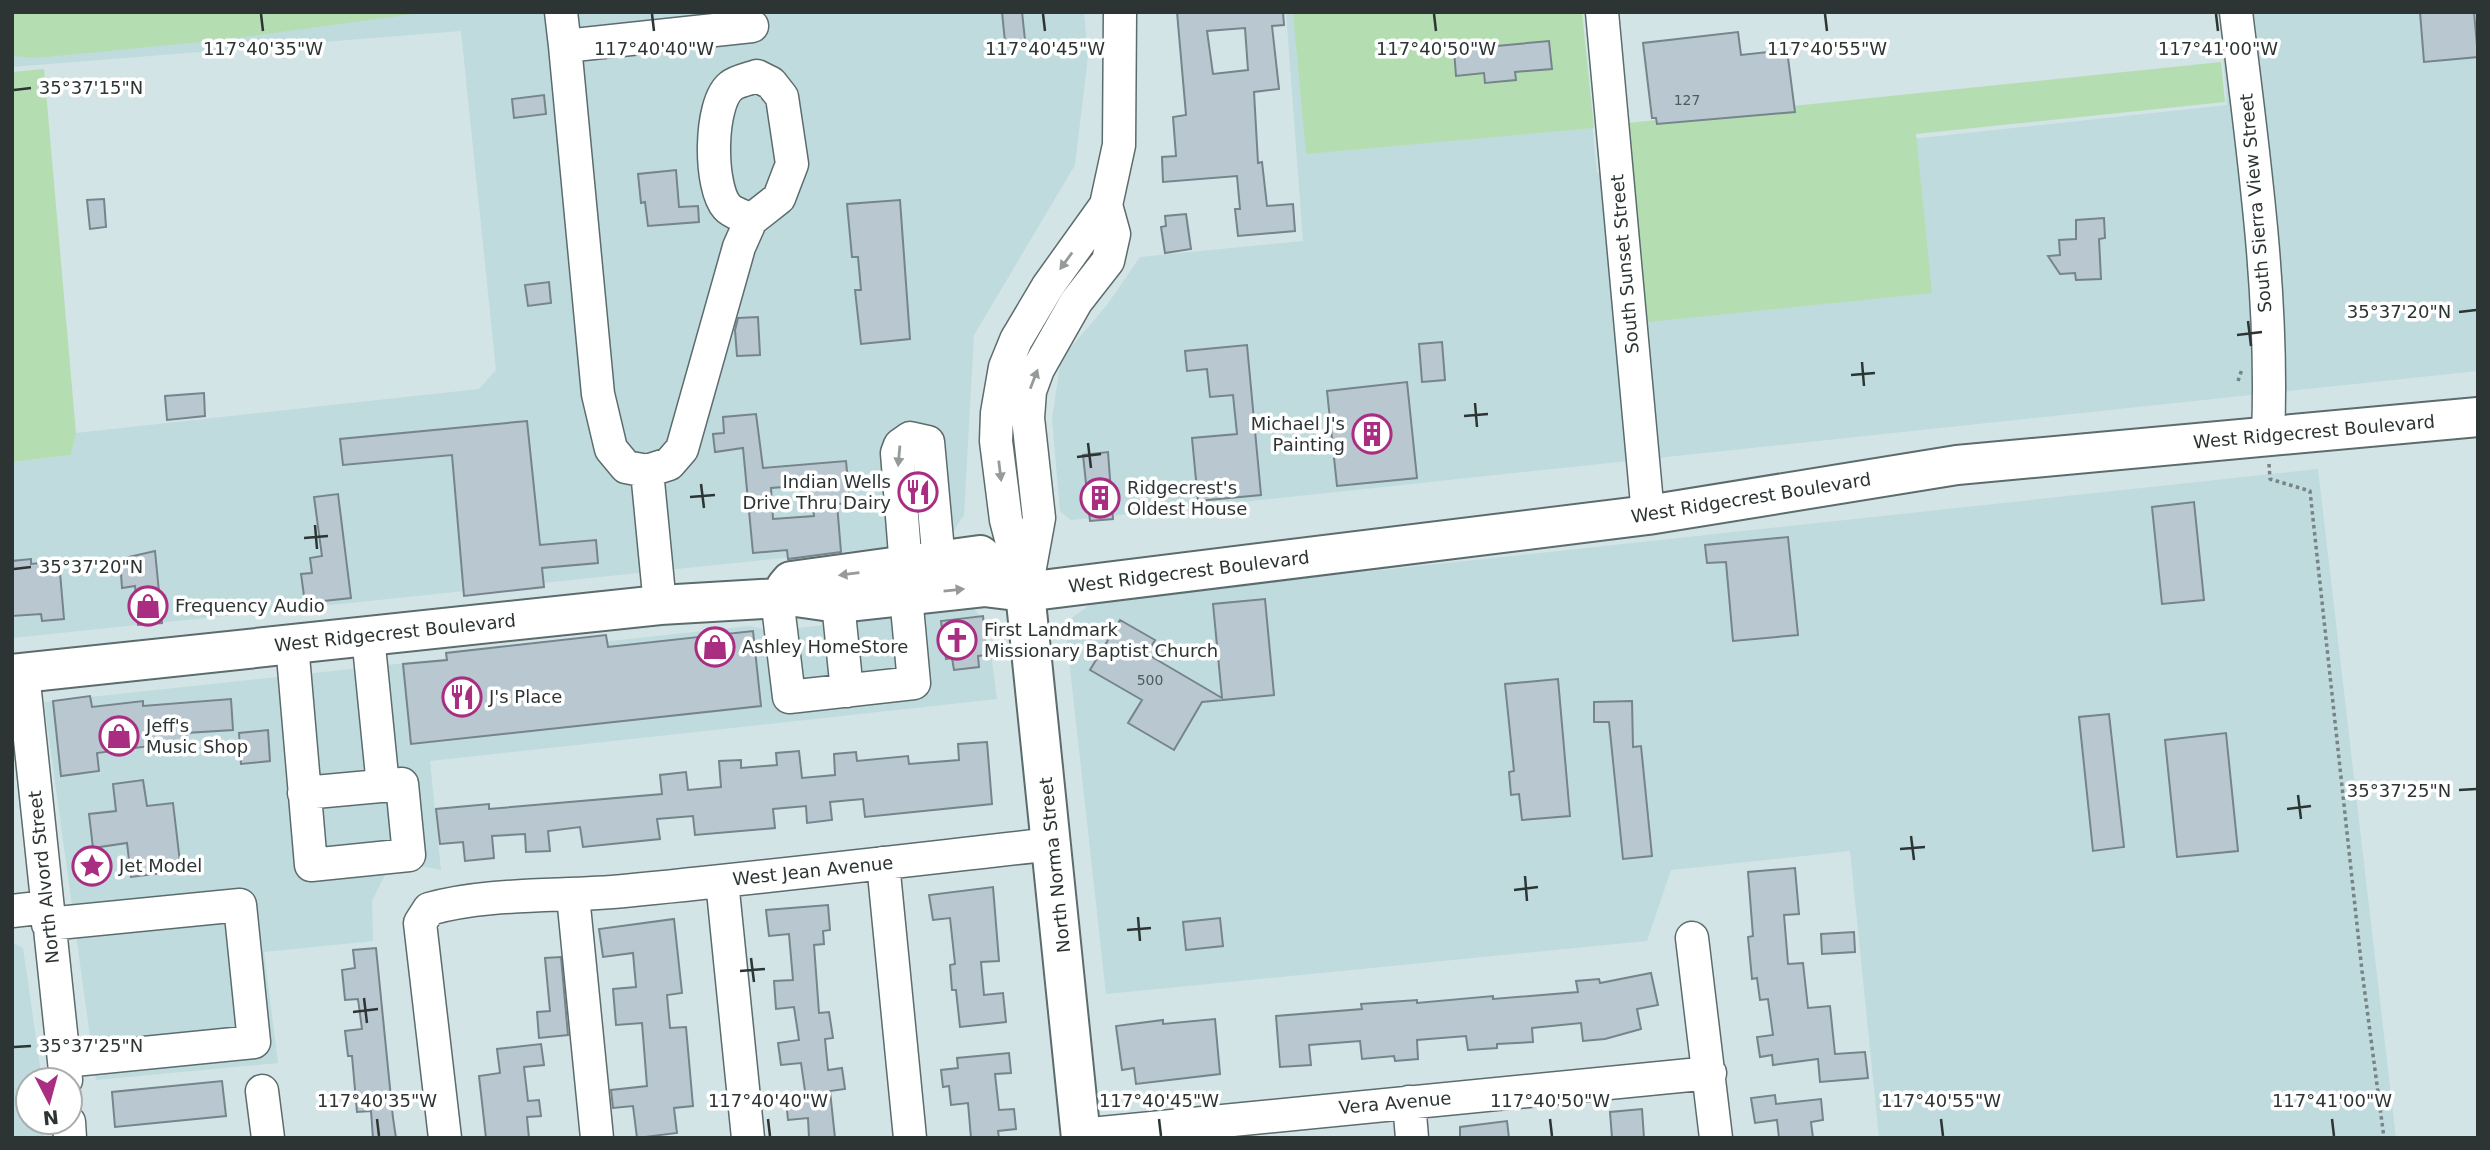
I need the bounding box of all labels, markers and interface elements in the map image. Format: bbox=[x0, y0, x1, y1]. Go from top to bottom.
text: 117°40'35"W bbox=[203, 38, 323, 59]
text: 117°40'40"W bbox=[594, 38, 714, 59]
text: 117°40'45"W bbox=[985, 38, 1105, 59]
text: 117°40'50"W bbox=[1376, 38, 1496, 59]
text: 117°40'55"W bbox=[1767, 38, 1887, 59]
text: 117°41'00"W bbox=[2158, 38, 2278, 59]
text: 35°37'15"N bbox=[39, 77, 143, 98]
house number: 127 bbox=[1674, 92, 1700, 108]
street label: South Sierra View Street bbox=[2235, 93, 2276, 313]
street label: South Sunset Street bbox=[1606, 173, 1643, 355]
one-way arrow bbox=[1059, 252, 1073, 270]
text: 35°37'20"N bbox=[2347, 301, 2451, 322]
one-way arrow bbox=[1029, 369, 1040, 390]
street label: West Ridgecrest Boulevard bbox=[2192, 410, 2436, 453]
place label: Michael J's Painting bbox=[1251, 413, 1345, 455]
building icon: Michael J's Painting bbox=[1351, 413, 1393, 455]
one-way arrow bbox=[893, 445, 904, 467]
one-way arrow bbox=[994, 460, 1005, 482]
street label: West Ridgecrest Boulevard bbox=[1629, 468, 1872, 527]
place label: Indian Wells Drive Thru Dairy bbox=[742, 471, 891, 513]
restaurant icon: Indian Wells Drive Thru Dairy bbox=[897, 471, 939, 513]
building icon: Ridgecrest's Oldest House bbox=[1079, 477, 1121, 519]
place label: Ridgecrest's Oldest House bbox=[1127, 477, 1247, 519]
street label: West Ridgecrest Boulevard bbox=[1067, 546, 1311, 597]
text: 35°37'20"N bbox=[39, 556, 143, 577]
one-way arrow bbox=[838, 568, 860, 579]
shop icon: Frequency Audio bbox=[127, 585, 169, 627]
one-way arrow bbox=[943, 585, 965, 596]
place label: Frequency Audio bbox=[175, 595, 325, 616]
street label: West Ridgecrest Boulevard bbox=[273, 609, 517, 656]
church icon: First Landmark Missionary Baptist Church bbox=[936, 619, 978, 661]
place label: First Landmark Missionary Baptist Church bbox=[984, 619, 1218, 661]
shop icon: Ashley HomeStore bbox=[694, 626, 736, 668]
place label: Ashley HomeStore bbox=[742, 636, 908, 657]
house number: 500 bbox=[1137, 672, 1163, 688]
restaurant icon: J's Place bbox=[441, 676, 483, 718]
place label: J's Place bbox=[488, 686, 562, 707]
shop icon: Jeff's Music Shop bbox=[98, 715, 140, 757]
place label: Jeff's Music Shop bbox=[145, 715, 248, 757]
street label: North Norma Street bbox=[1035, 776, 1074, 954]
text: 35°37'25"N bbox=[2347, 780, 2451, 801]
street label: North Alvord Street bbox=[24, 789, 63, 965]
place icon: Jet Model bbox=[71, 845, 113, 887]
street label: West Jean Avenue bbox=[732, 852, 894, 889]
place label: Jet Model bbox=[118, 855, 202, 876]
text: 35°37'25"N bbox=[39, 1035, 143, 1056]
north arrow bbox=[14, 1066, 84, 1136]
street label: Vera Avenue bbox=[1338, 1087, 1452, 1118]
text: 117°40'35"W bbox=[317, 1090, 437, 1111]
text: 117°40'40"W bbox=[708, 1090, 828, 1111]
text: 117°40'45"W bbox=[1099, 1090, 1219, 1111]
text: 117°40'50"W bbox=[1490, 1090, 1610, 1111]
text: 117°40'55"W bbox=[1881, 1090, 2001, 1111]
text: 117°41'00"W bbox=[2272, 1090, 2392, 1111]
text: N bbox=[42, 1106, 60, 1130]

